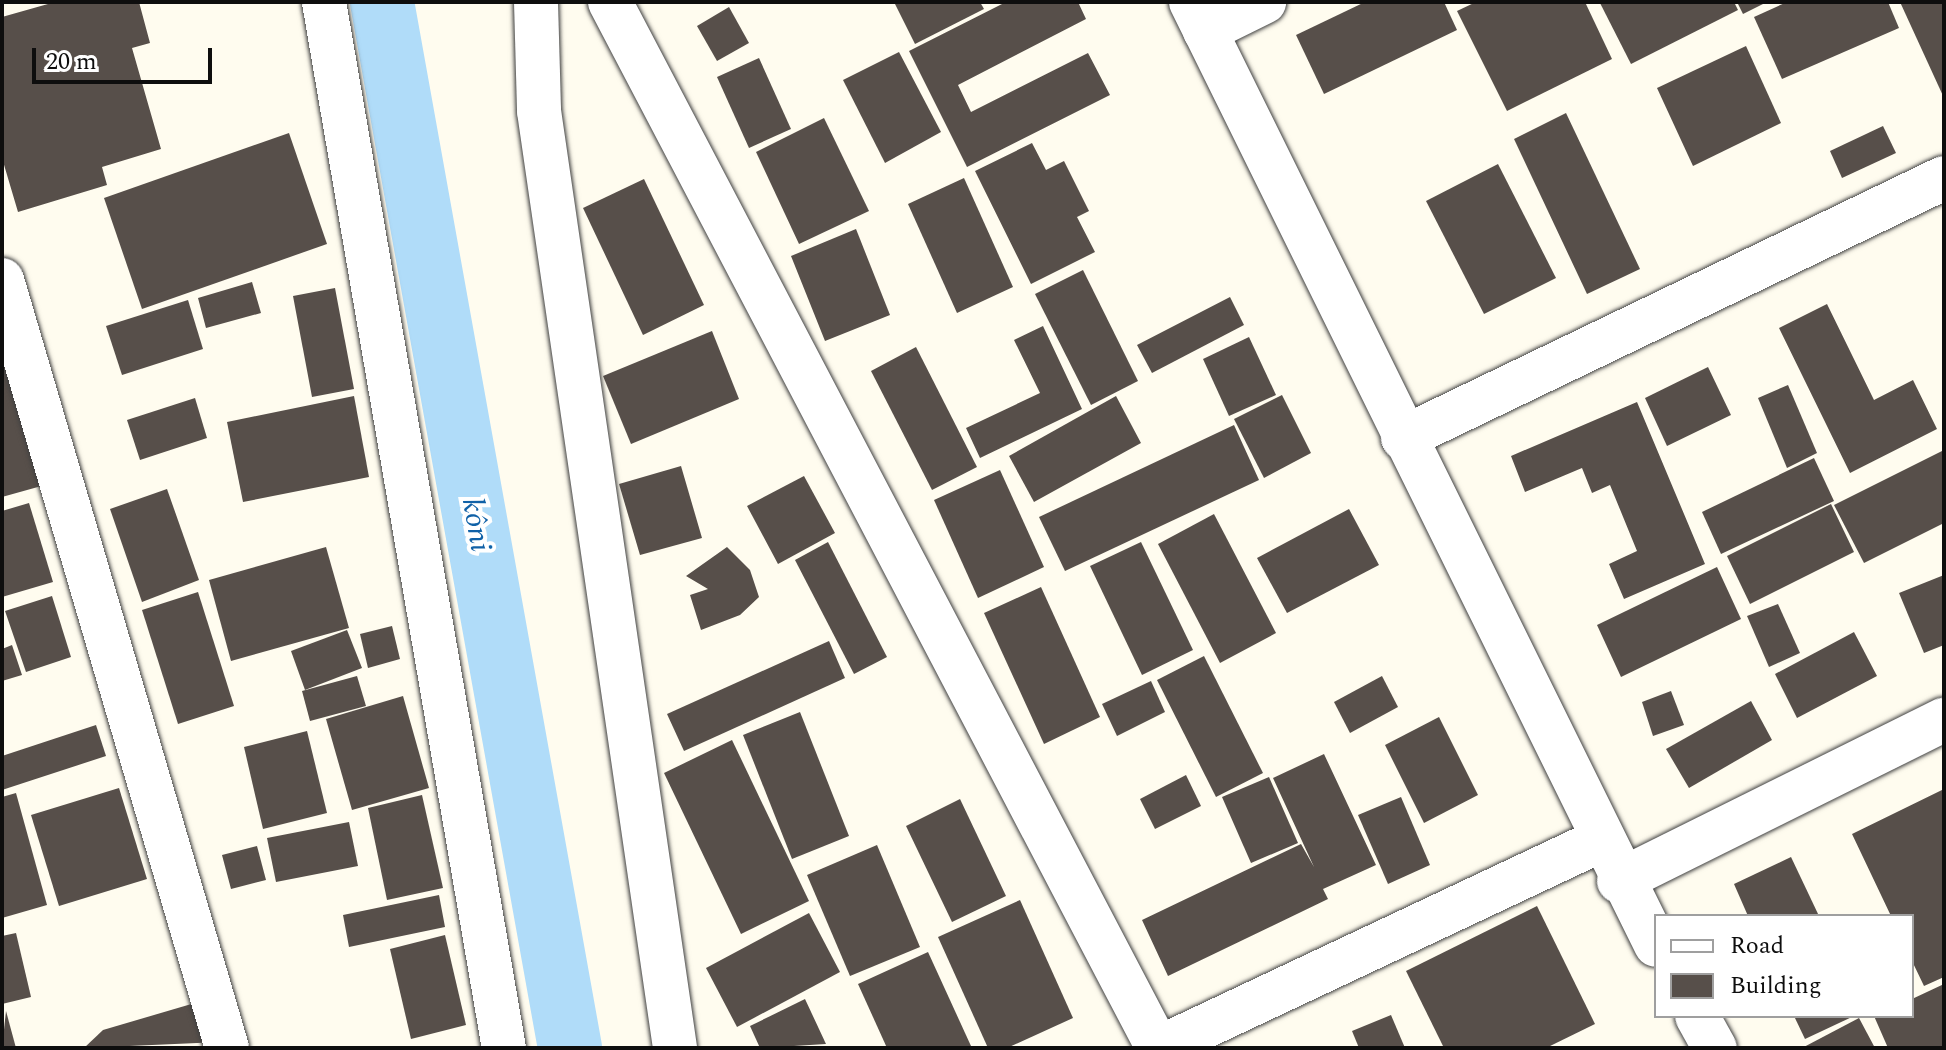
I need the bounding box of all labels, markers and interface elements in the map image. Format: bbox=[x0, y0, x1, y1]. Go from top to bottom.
scale bar bbox=[36, 32, 216, 82]
text: 20 m bbox=[46, 44, 97, 80]
water label: kôni bbox=[454, 495, 498, 555]
legend bbox=[1654, 914, 1914, 1018]
text: Road bbox=[1730, 928, 1784, 964]
text: Building bbox=[1730, 968, 1822, 1004]

